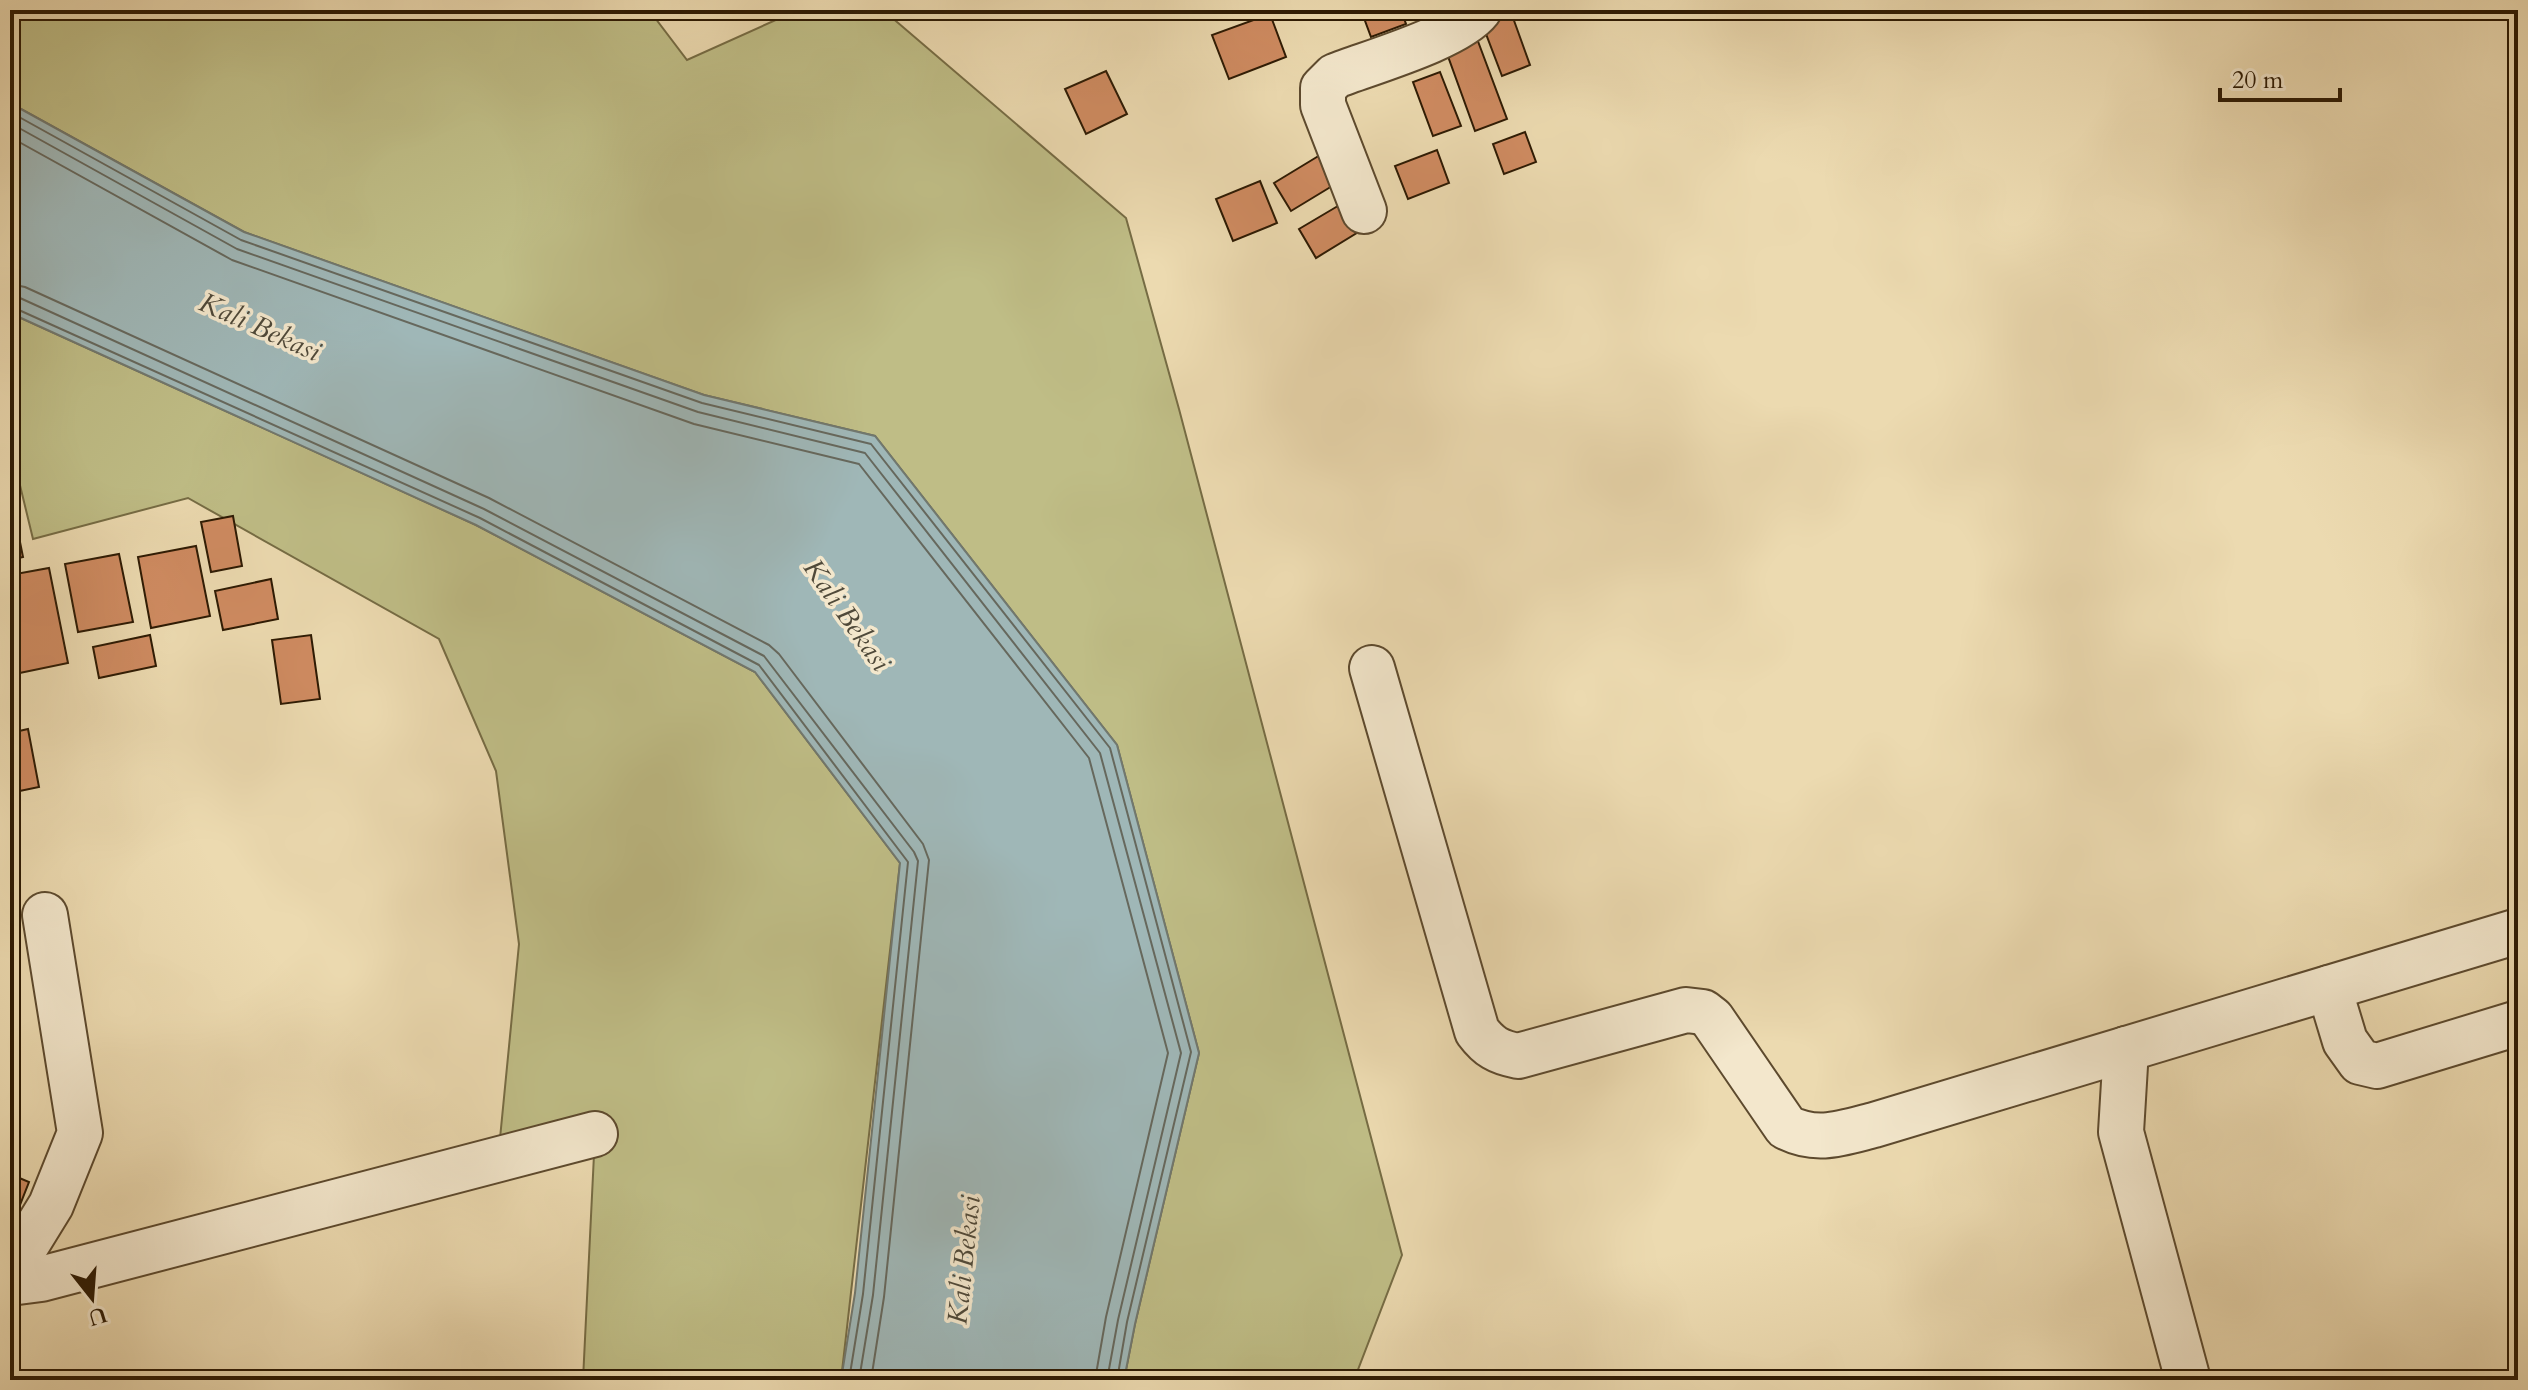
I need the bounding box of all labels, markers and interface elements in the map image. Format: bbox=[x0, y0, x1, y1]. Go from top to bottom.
scale bar bbox=[2220, 52, 2340, 102]
text: 20 m bbox=[2232, 64, 2284, 97]
water label: Kali Bekasi bbox=[193, 283, 327, 371]
water label: Kali Bekasi bbox=[794, 551, 900, 679]
water label: Kali Bekasi bbox=[938, 1193, 990, 1326]
north arrow bbox=[52, 1258, 132, 1338]
text: U bbox=[85, 1299, 111, 1333]

